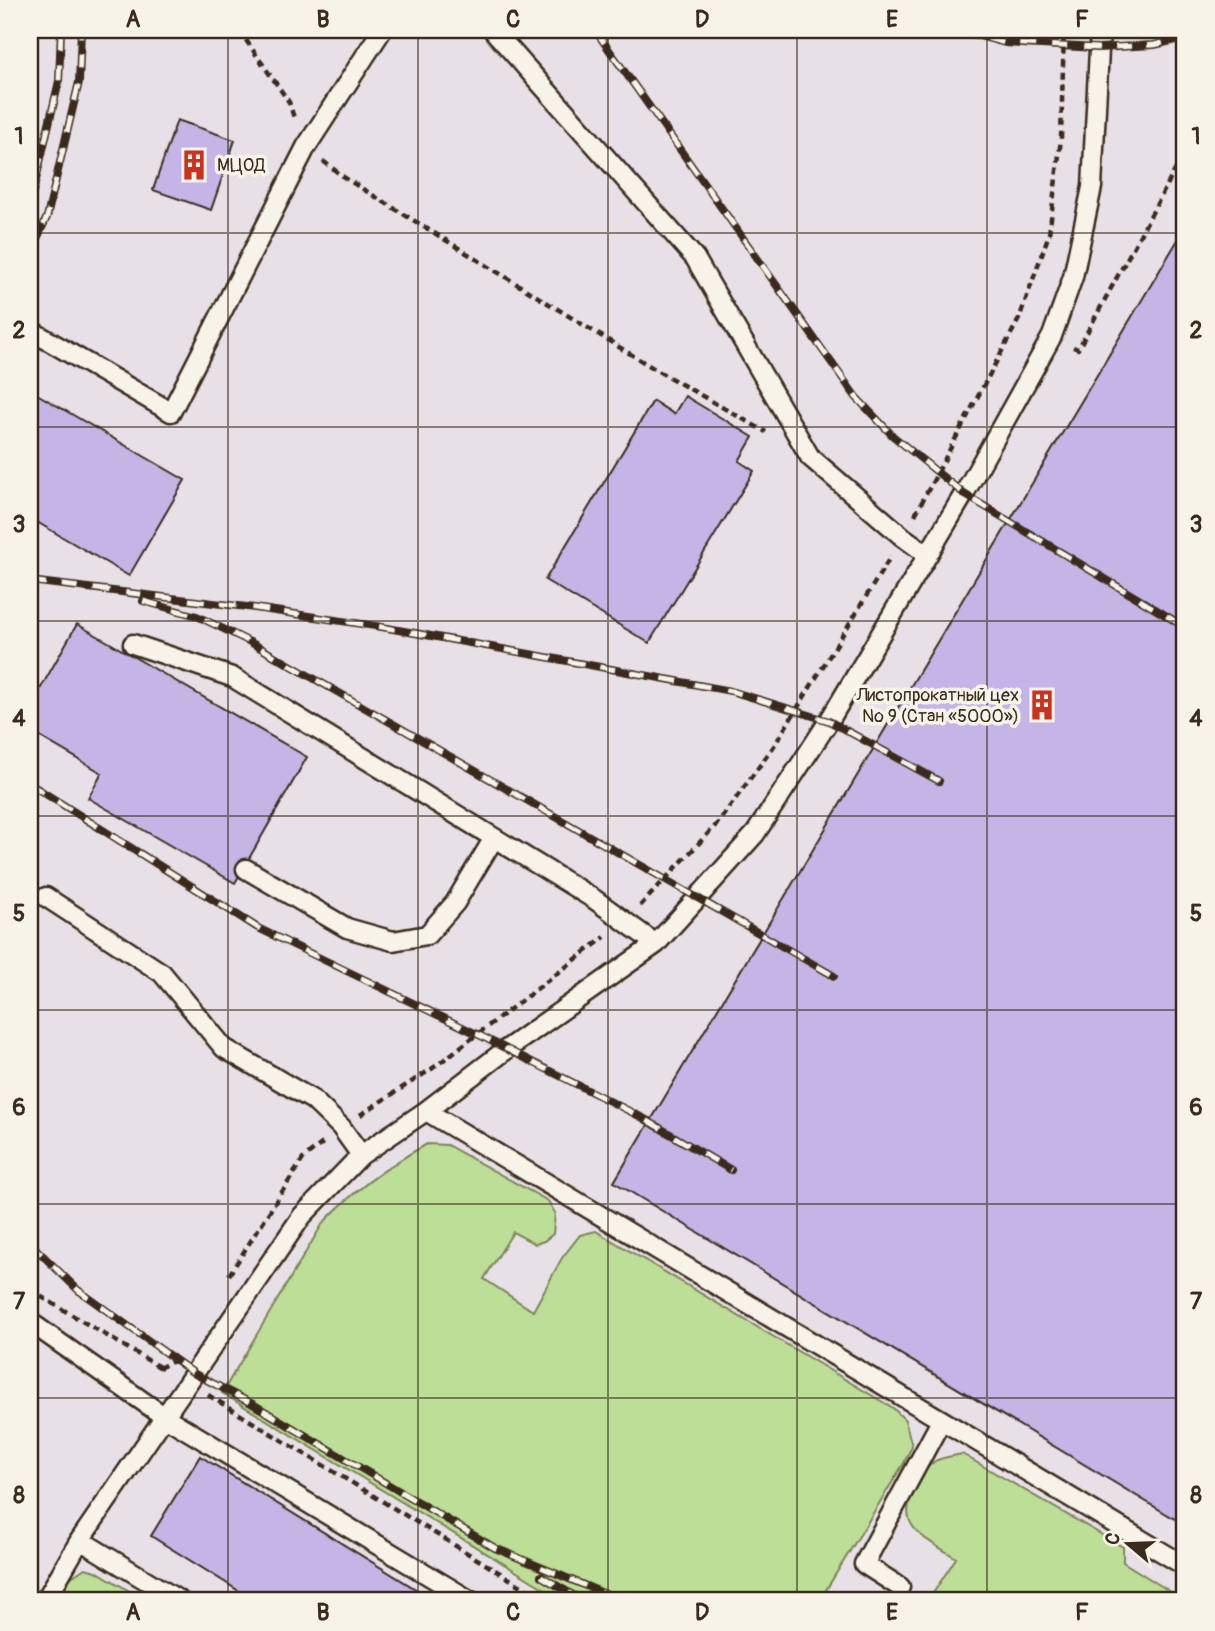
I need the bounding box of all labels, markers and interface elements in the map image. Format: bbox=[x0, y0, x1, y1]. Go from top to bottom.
text: A bbox=[126, 5, 141, 34]
text: B bbox=[316, 5, 330, 34]
text: C bbox=[506, 5, 520, 34]
text: D bbox=[695, 5, 709, 34]
text: E bbox=[886, 5, 898, 34]
text: F bbox=[1075, 5, 1089, 34]
text: 1 bbox=[15, 122, 24, 151]
text: 1 bbox=[1192, 122, 1201, 151]
building icon: МЦОД bbox=[177, 148, 211, 182]
place label: МЦОД bbox=[217, 154, 265, 177]
text: 2 bbox=[13, 316, 26, 345]
text: 2 bbox=[1190, 316, 1203, 345]
text: 3 bbox=[13, 510, 25, 539]
text: 3 bbox=[1190, 510, 1202, 539]
place label: Листопрокатный цех № 9 (Стан «5000») bbox=[855, 684, 1019, 728]
building icon: Листопрокатный цех № 9 (Стан «5000») bbox=[1025, 688, 1059, 722]
text: 4 bbox=[12, 704, 26, 733]
text: 4 bbox=[1189, 704, 1203, 733]
text: 5 bbox=[13, 899, 25, 928]
text: 5 bbox=[1190, 899, 1202, 928]
text: 6 bbox=[12, 1093, 26, 1122]
text: 6 bbox=[1189, 1093, 1203, 1122]
text: 7 bbox=[13, 1287, 26, 1316]
text: 7 bbox=[1190, 1287, 1203, 1316]
text: 8 bbox=[13, 1481, 25, 1510]
text: 8 bbox=[1190, 1481, 1202, 1510]
north arrow bbox=[1092, 1508, 1162, 1578]
text: С bbox=[1100, 1529, 1126, 1548]
text: A bbox=[126, 1598, 141, 1627]
text: B bbox=[316, 1598, 330, 1627]
text: C bbox=[506, 1598, 520, 1627]
text: D bbox=[695, 1598, 709, 1627]
text: E bbox=[886, 1598, 898, 1627]
text: F bbox=[1075, 1598, 1089, 1627]

